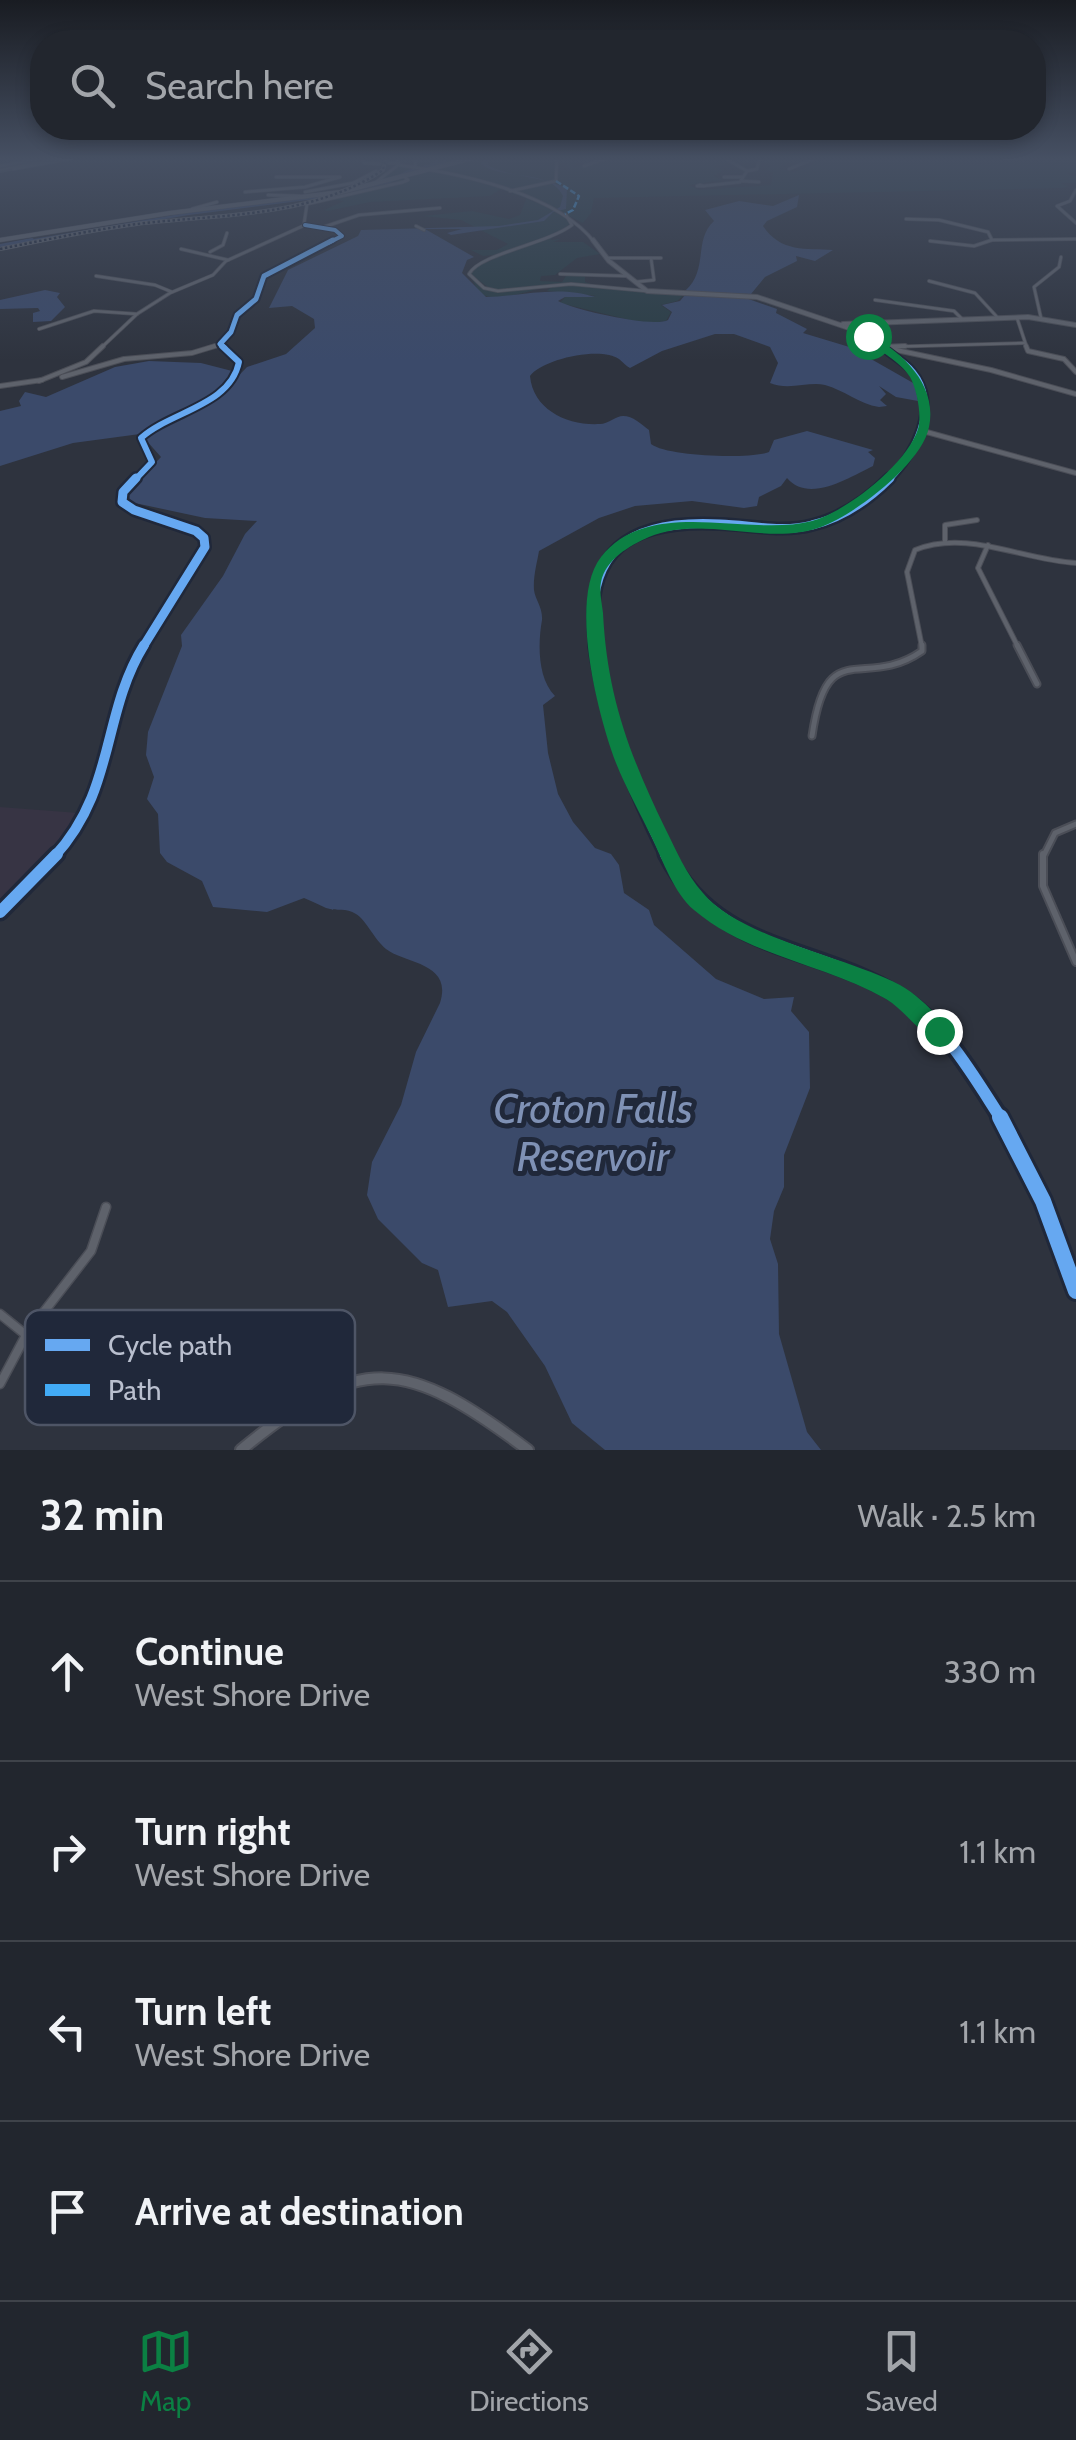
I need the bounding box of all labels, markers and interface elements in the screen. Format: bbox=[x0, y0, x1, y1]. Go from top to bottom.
search box bbox=[30, 30, 1046, 140]
icon: search bbox=[65, 58, 120, 113]
text: Search here bbox=[145, 62, 334, 109]
route start bbox=[846, 314, 892, 360]
route end bbox=[917, 1009, 963, 1055]
water label: Croton Falls Reservoir bbox=[493, 1082, 693, 1182]
legend bbox=[25, 1310, 355, 1425]
text: Cycle path bbox=[108, 1328, 232, 1362]
text: Path bbox=[108, 1373, 161, 1407]
text: 32 min bbox=[40, 1489, 164, 1541]
text: Walk · 2.5 km bbox=[857, 1496, 1036, 1535]
text: Continue bbox=[135, 1628, 284, 1675]
icon: ahead bbox=[40, 1644, 95, 1699]
text: 330 m bbox=[944, 1652, 1036, 1691]
text: West Shore Drive bbox=[135, 1675, 370, 1714]
text: Turn right bbox=[135, 1808, 291, 1855]
icon: right bbox=[40, 1824, 95, 1879]
text: 1.1 km bbox=[959, 1832, 1036, 1871]
text: West Shore Drive bbox=[135, 1855, 370, 1894]
text: Turn left bbox=[135, 1988, 271, 2035]
icon: left bbox=[40, 2004, 95, 2059]
text: 1.1 km bbox=[959, 2012, 1036, 2051]
text: West Shore Drive bbox=[135, 2035, 370, 2074]
icon: arrive bbox=[40, 2184, 95, 2239]
text: Arrive at destination bbox=[135, 2188, 464, 2235]
tab: Map bbox=[138, 2324, 193, 2418]
tab: Directions bbox=[469, 2324, 589, 2418]
tab: Saved bbox=[865, 2324, 938, 2418]

